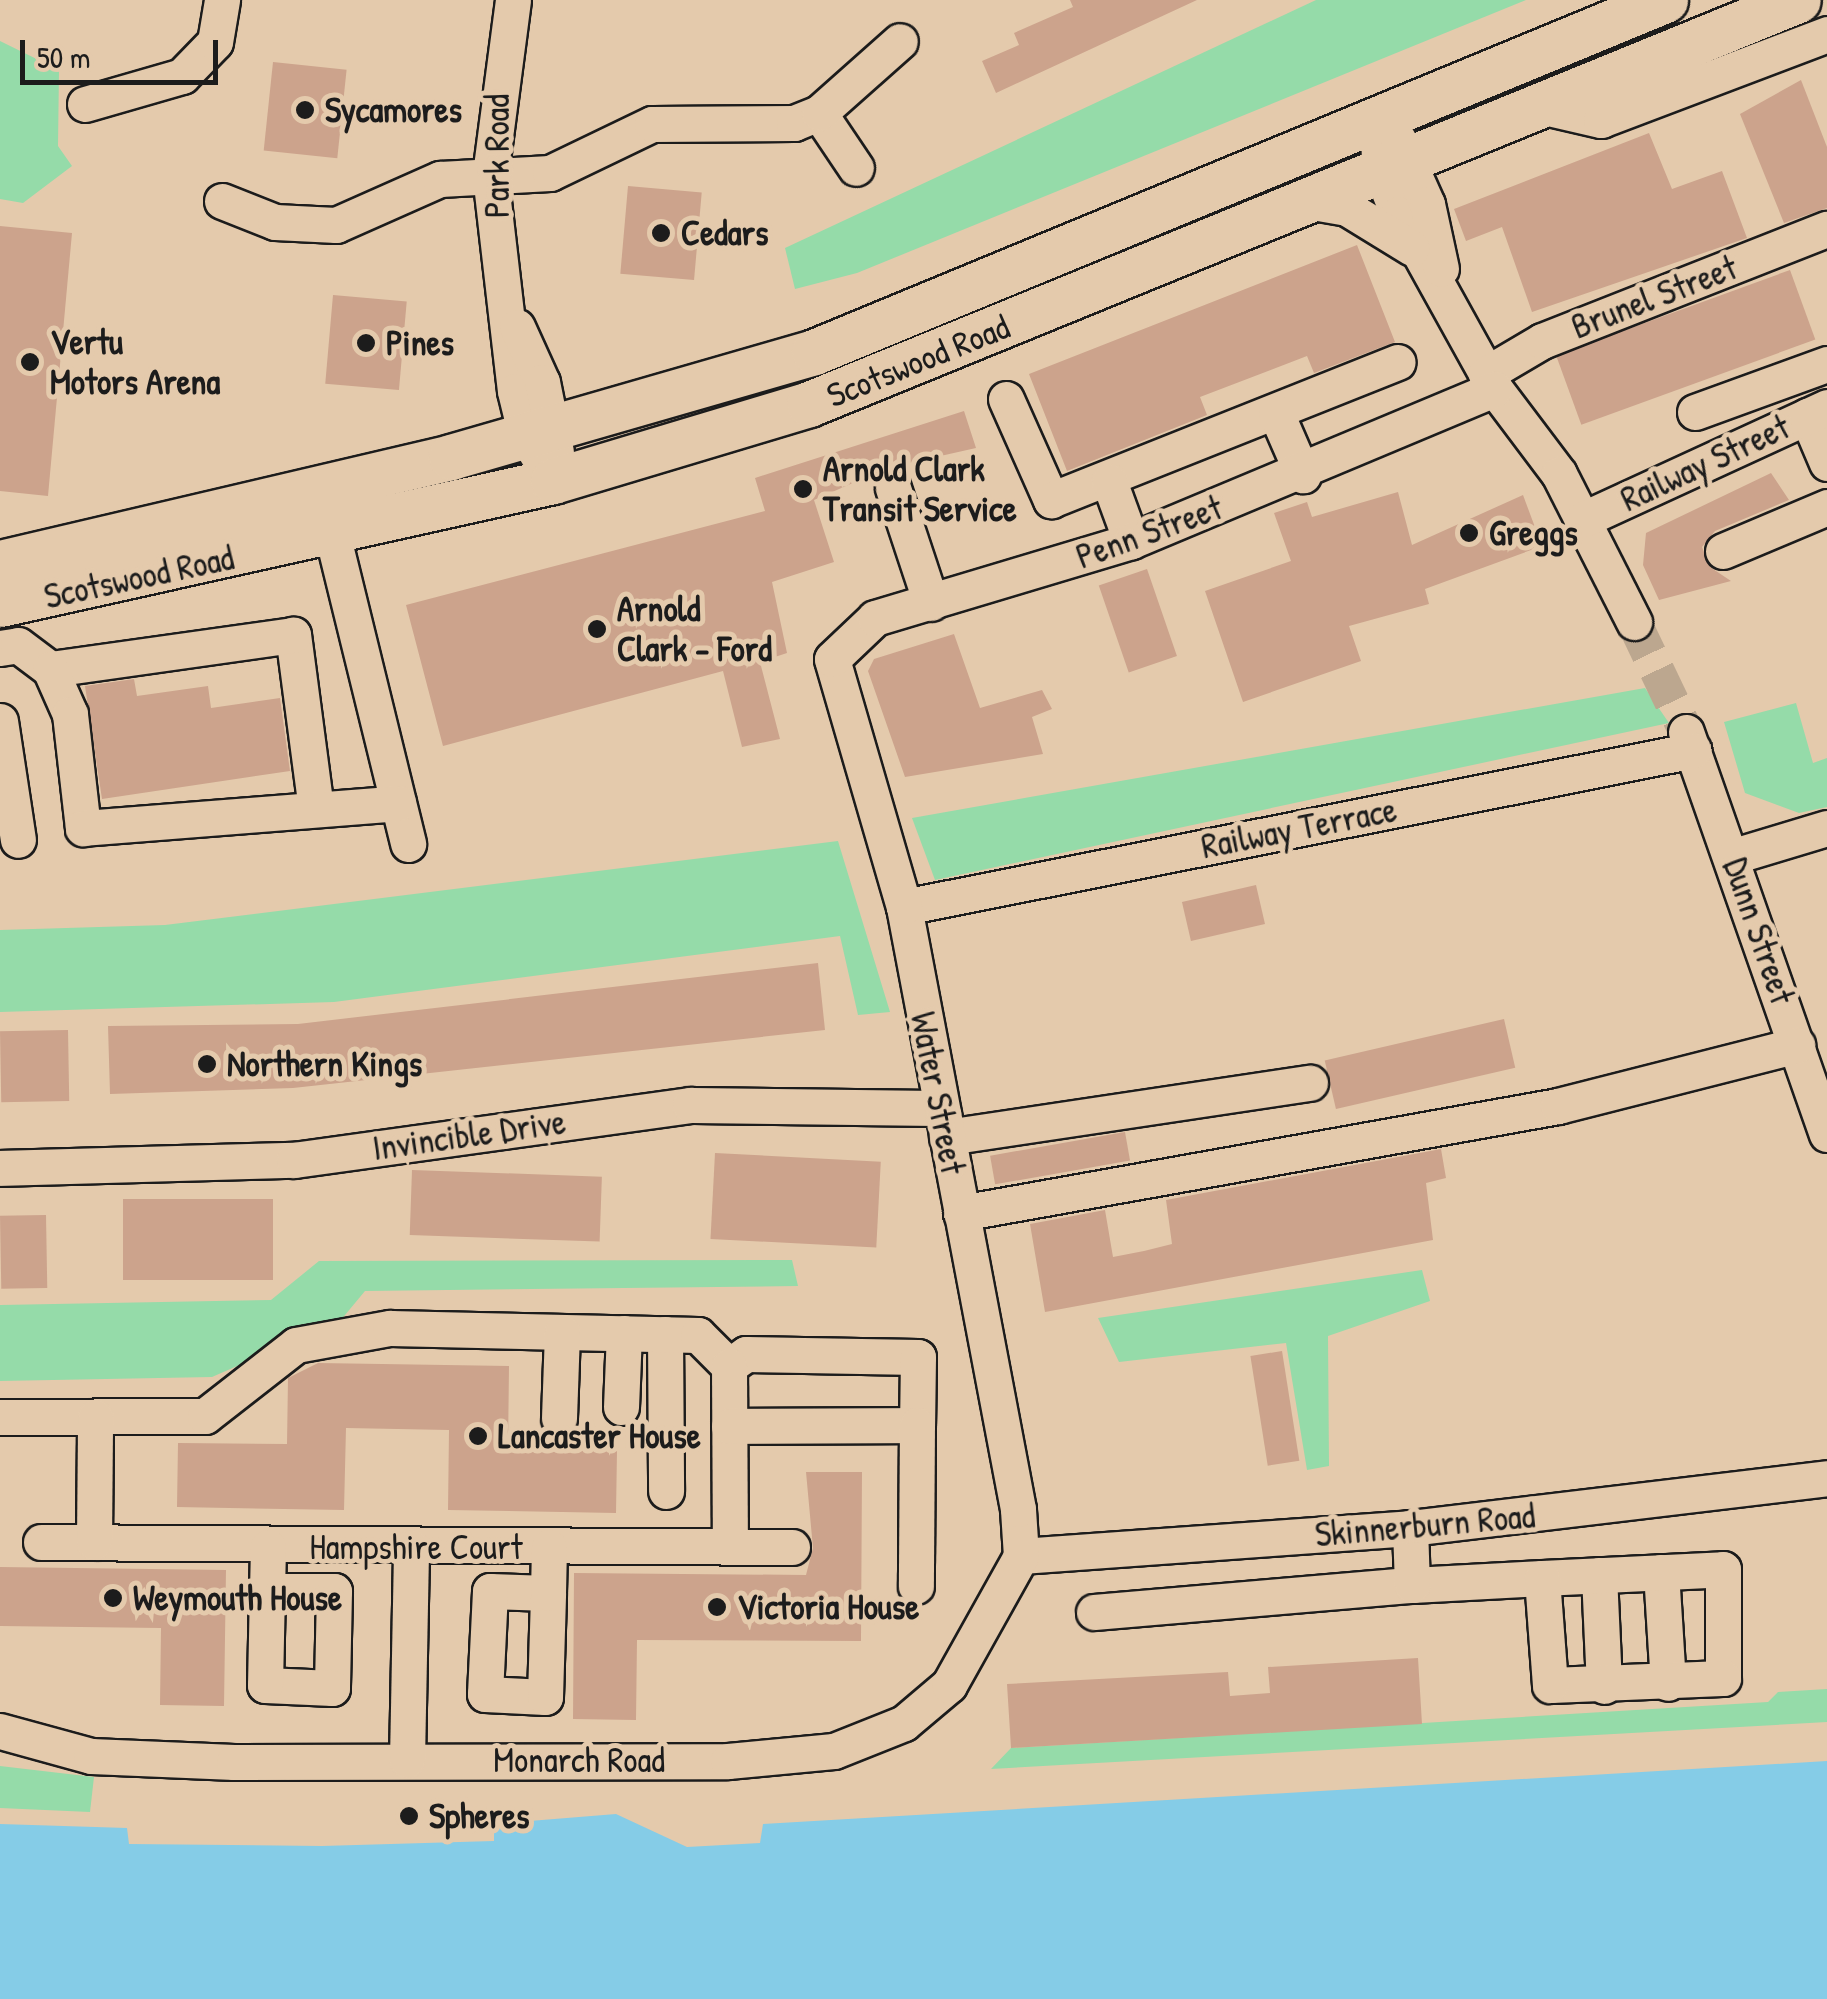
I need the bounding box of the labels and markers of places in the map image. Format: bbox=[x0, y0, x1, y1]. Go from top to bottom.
place label: Sycamores bbox=[325, 89, 462, 131]
marker: Sycamores bbox=[294, 99, 316, 121]
place label: Cedars bbox=[681, 212, 768, 254]
marker: Cedars bbox=[650, 222, 672, 244]
place label: Vertu Motors Arena bbox=[50, 321, 220, 403]
place label: Pines bbox=[386, 322, 454, 364]
marker: Pines bbox=[355, 332, 377, 354]
marker: Vertu Motors Arena bbox=[19, 351, 41, 373]
place label: Arnold Clark Transit Service bbox=[823, 448, 1017, 530]
marker: Arnold Clark Transit Service bbox=[792, 478, 814, 500]
place label: Greggs bbox=[1489, 512, 1578, 554]
marker: Greggs bbox=[1458, 522, 1480, 544]
place label: Arnold Clark - Ford bbox=[617, 588, 772, 670]
marker: Arnold Clark - Ford bbox=[586, 618, 608, 640]
place label: Northern Kings bbox=[227, 1043, 422, 1085]
marker: Northern Kings bbox=[196, 1053, 218, 1075]
place label: Lancaster House bbox=[498, 1415, 701, 1457]
marker: Lancaster House bbox=[467, 1425, 489, 1447]
place label: Weymouth House bbox=[133, 1577, 342, 1619]
place label: Victoria House bbox=[737, 1586, 919, 1628]
marker: Weymouth House bbox=[102, 1587, 124, 1609]
marker: Victoria House bbox=[706, 1596, 728, 1618]
place label: Spheres bbox=[429, 1795, 530, 1837]
marker: Spheres bbox=[398, 1805, 420, 1827]

